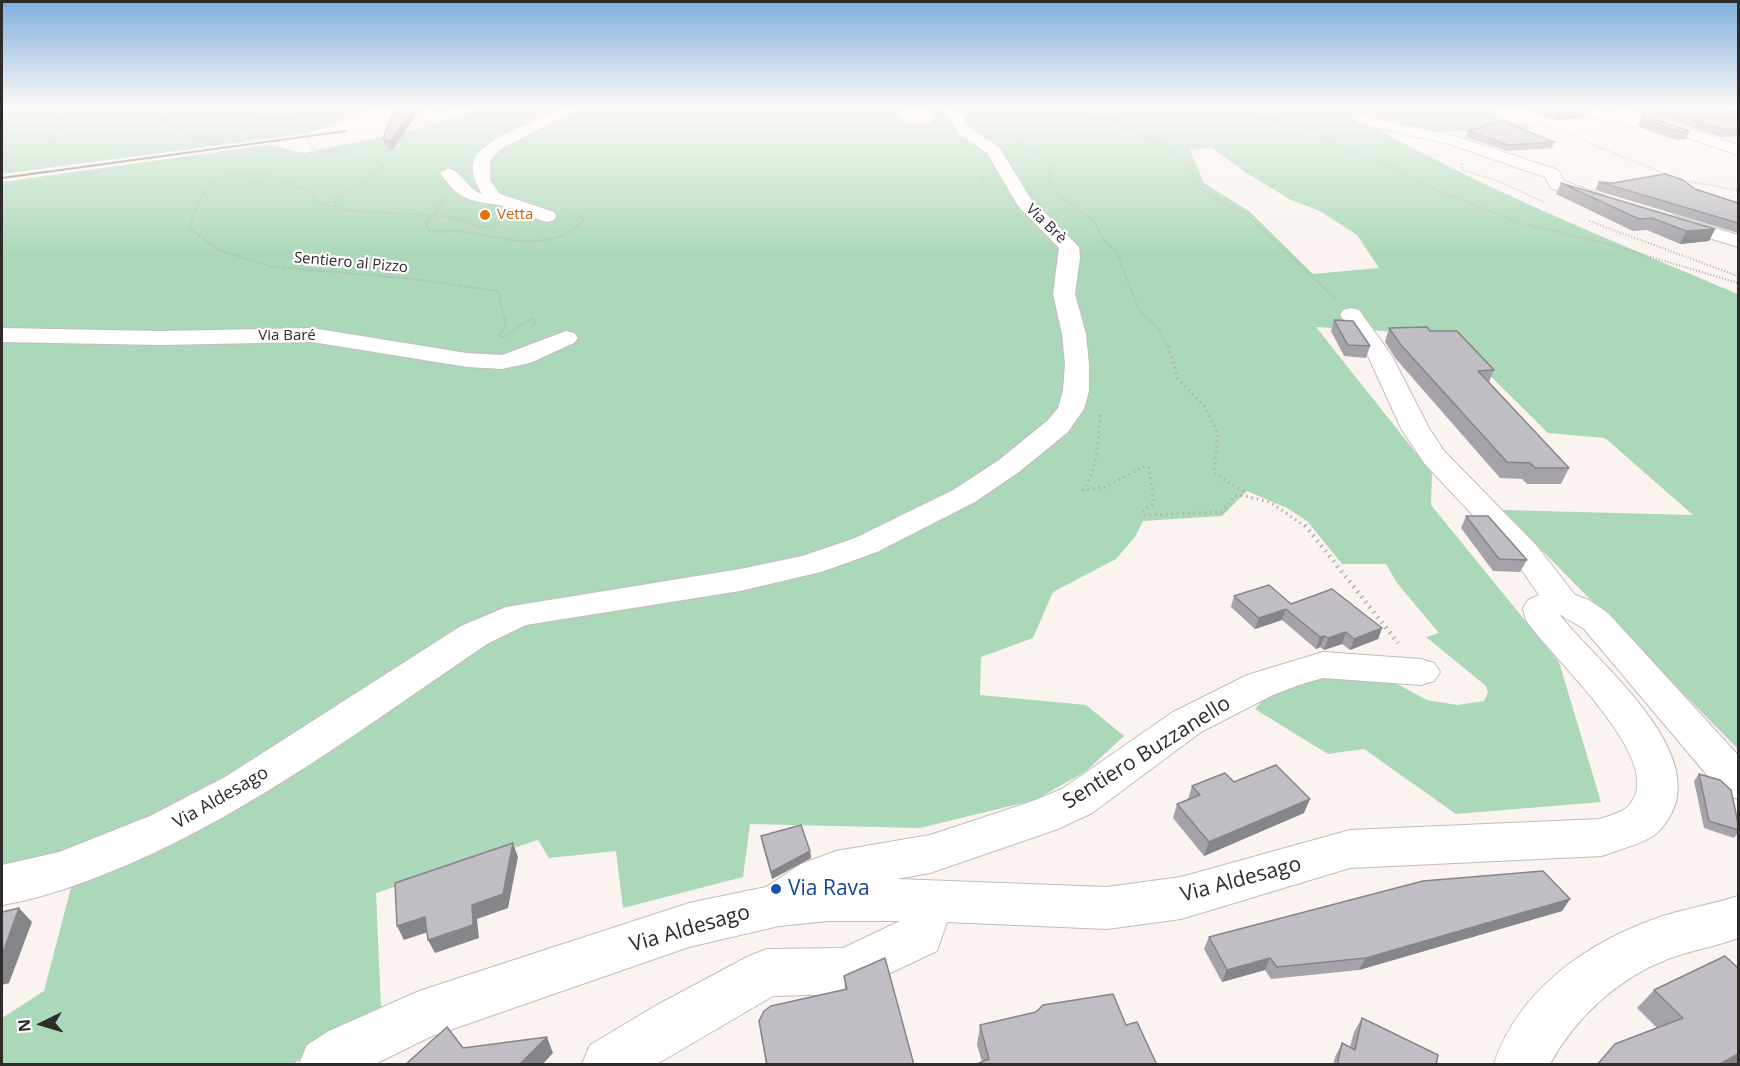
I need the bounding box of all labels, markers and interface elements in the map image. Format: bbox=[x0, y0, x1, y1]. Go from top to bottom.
street label: Via Brè bbox=[1022, 200, 1070, 248]
place label: Vetta bbox=[497, 206, 533, 224]
marker: Vetta bbox=[478, 208, 492, 222]
street label: Sentiero al Pizzo bbox=[293, 249, 409, 277]
street label: Via Baré bbox=[258, 327, 316, 345]
street label: Sentiero Buzzanello bbox=[1058, 691, 1236, 815]
street label: Via Aldesago bbox=[170, 762, 272, 834]
street label: Via Aldesago bbox=[1178, 852, 1304, 908]
place label: Via Rava bbox=[788, 876, 870, 902]
marker: Via Rava bbox=[769, 882, 783, 896]
street label: Via Aldesago bbox=[627, 900, 753, 958]
north arrow bbox=[12, 994, 72, 1054]
text: N bbox=[13, 1018, 36, 1033]

